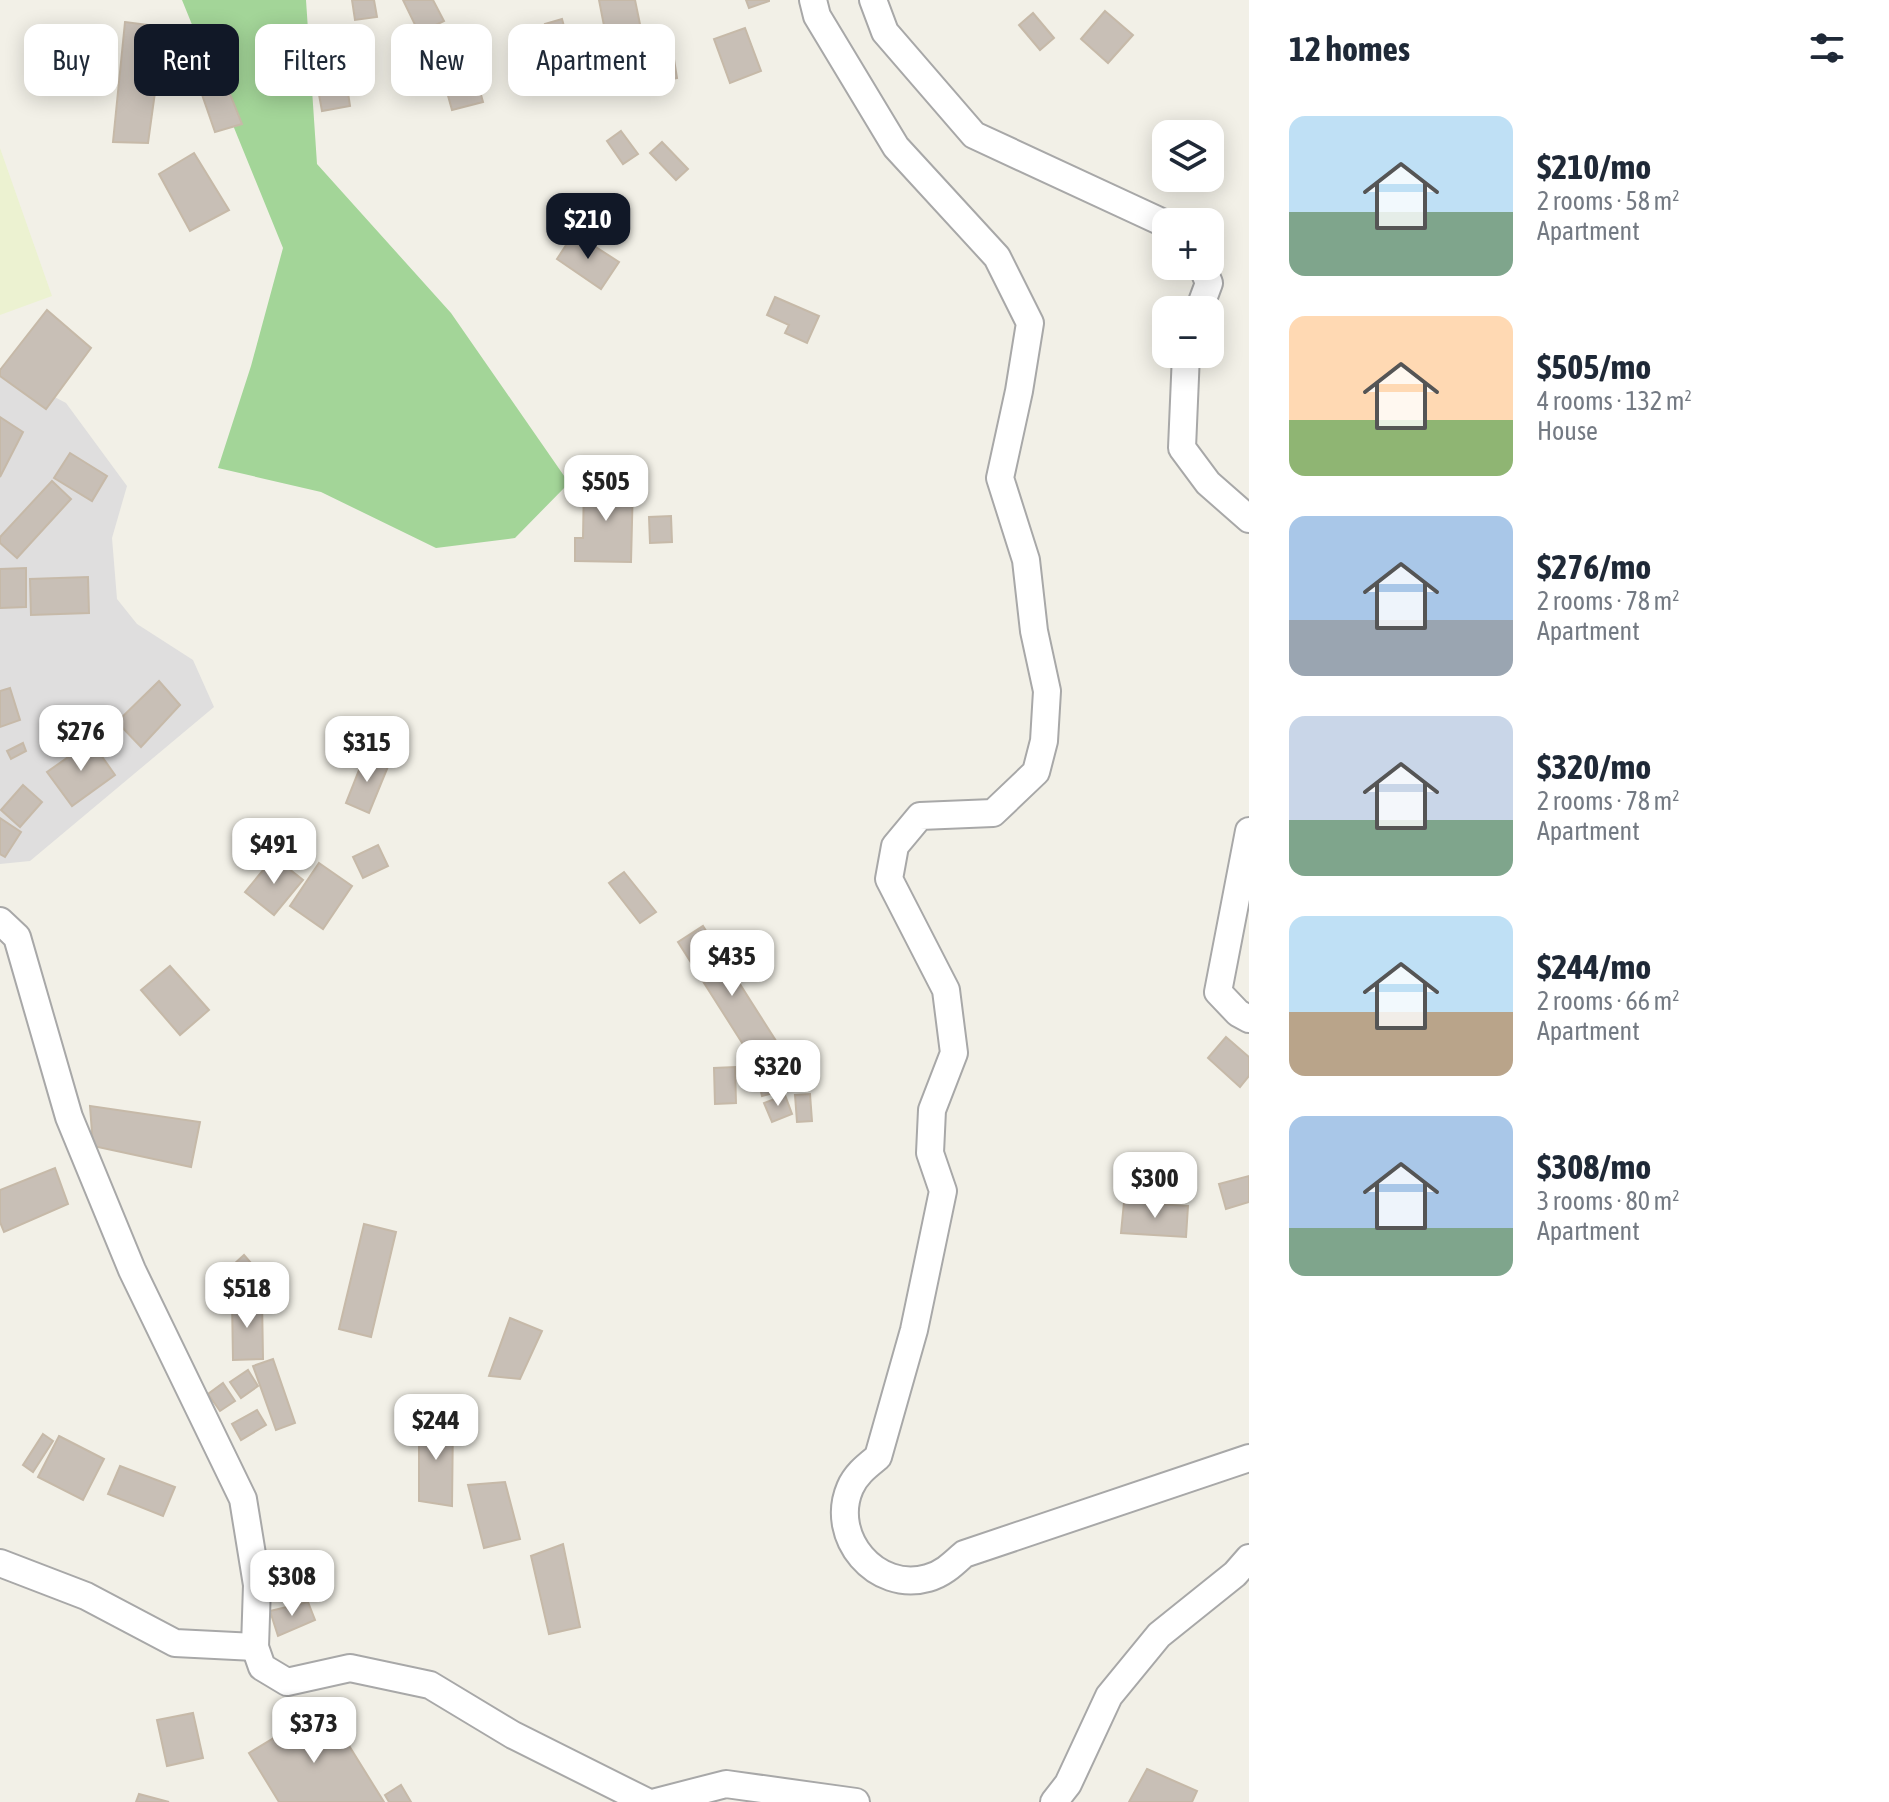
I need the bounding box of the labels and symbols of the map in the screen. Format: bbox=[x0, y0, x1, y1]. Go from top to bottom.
pin: $210 bbox=[541, 193, 635, 261]
pin: $505 bbox=[559, 455, 653, 523]
pin: $276 bbox=[34, 705, 128, 773]
pin: $315 bbox=[320, 716, 414, 784]
pin: $491 bbox=[227, 818, 321, 886]
pin: $435 bbox=[685, 930, 779, 998]
pin: $320 bbox=[731, 1040, 825, 1108]
pin: $300 bbox=[1108, 1152, 1202, 1220]
pin: $518 bbox=[200, 1262, 294, 1330]
pin: $244 bbox=[389, 1394, 483, 1462]
pin: $308 bbox=[245, 1550, 339, 1618]
pin: $373 bbox=[267, 1697, 361, 1765]

